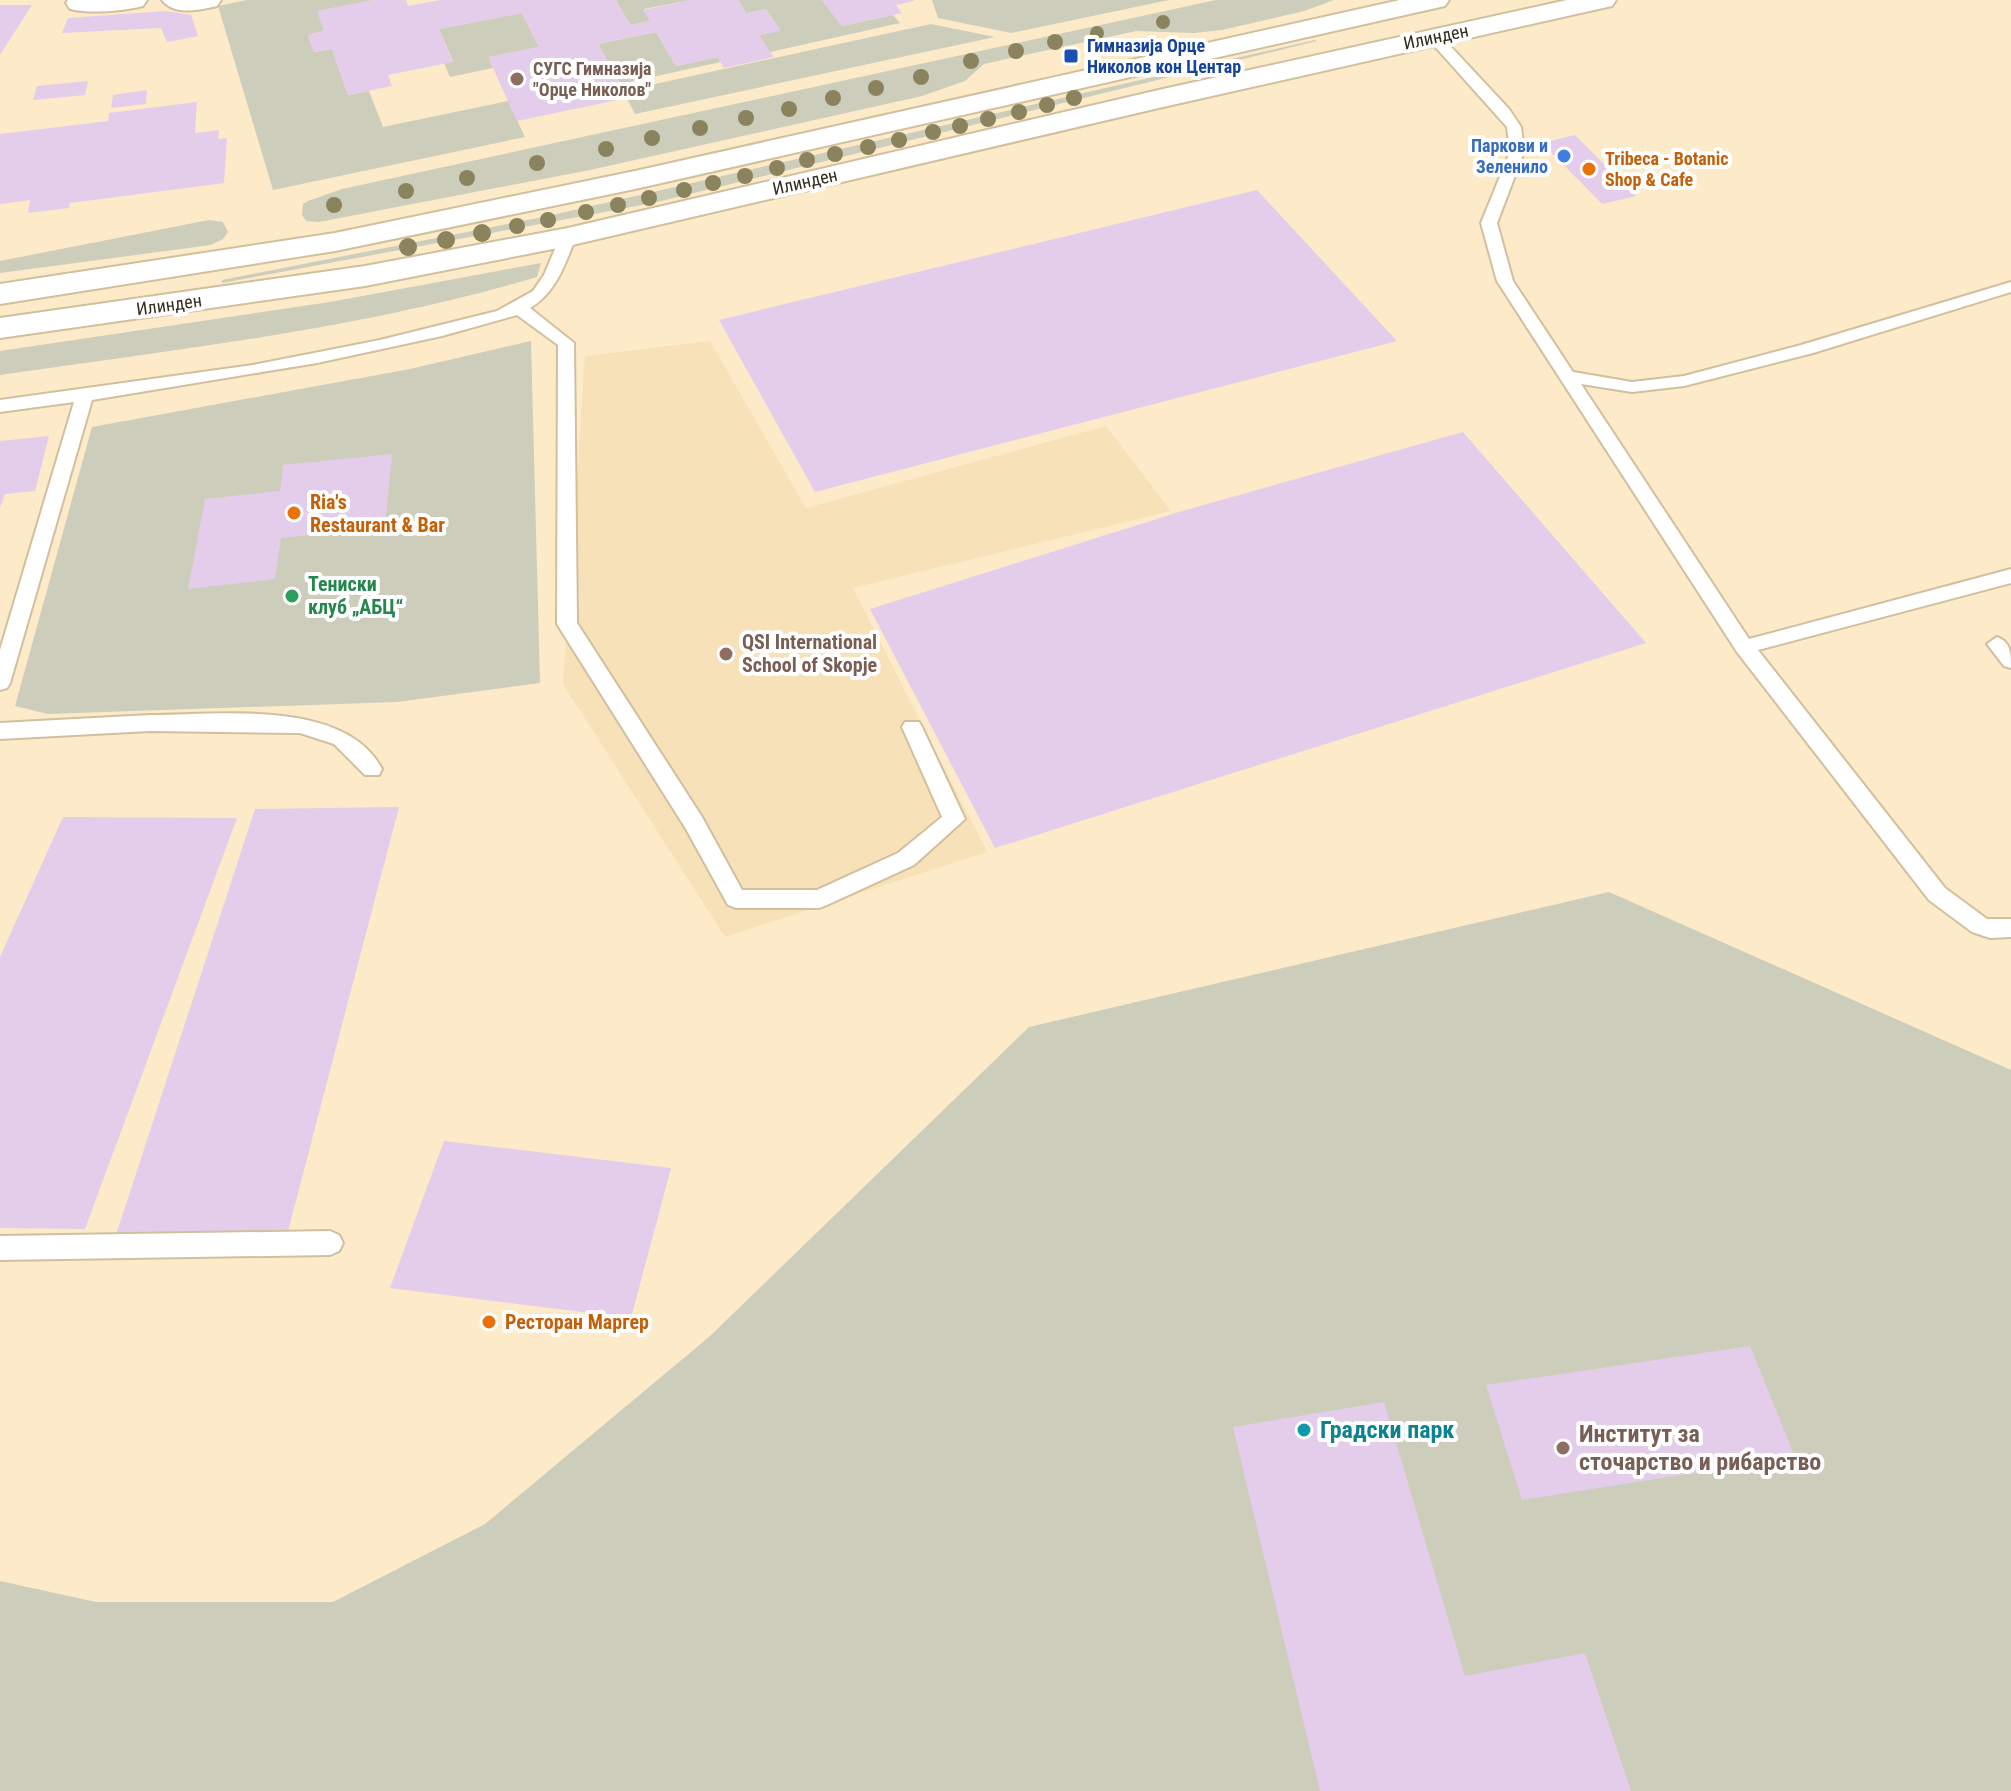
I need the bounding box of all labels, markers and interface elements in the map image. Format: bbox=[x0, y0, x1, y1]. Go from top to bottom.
street label: Илинден bbox=[1401, 19, 1470, 54]
place label: Гимназија Орце Николов кон Центар bbox=[1087, 35, 1241, 77]
marker: Гимназија Орце Николов кон Центар bbox=[1062, 47, 1080, 65]
place label: СУГС Гимназија "Орце Николов" bbox=[533, 58, 652, 100]
marker: СУГС Гимназија "Орце Николов" bbox=[508, 70, 526, 88]
place label: Паркови и Зеленило bbox=[1471, 135, 1548, 177]
marker: Паркови и Зеленило bbox=[1555, 147, 1573, 165]
place label: Tribeca - Botanic Shop & Cafe bbox=[1605, 148, 1729, 190]
marker: Tribeca - Botanic Shop & Cafe bbox=[1580, 160, 1598, 178]
street label: Илинден bbox=[770, 164, 839, 199]
street label: Илинден bbox=[135, 290, 203, 319]
place label: Ria's Restaurant & Bar bbox=[310, 490, 445, 537]
marker: Ria's Restaurant & Bar bbox=[285, 504, 303, 522]
place label: Тениски клуб „АБЦ“ bbox=[308, 572, 404, 619]
marker: Тениски клуб „АБЦ“ bbox=[283, 587, 301, 605]
place label: QSI International School of Skopje bbox=[742, 630, 877, 677]
marker: QSI International School of Skopje bbox=[717, 645, 735, 663]
place label: Ресторан Маргер bbox=[505, 1310, 649, 1334]
marker: Ресторан Маргер bbox=[480, 1313, 498, 1331]
place label: Градски парк bbox=[1320, 1416, 1454, 1444]
place label: Институт за сточарство и рибарство bbox=[1579, 1420, 1821, 1476]
marker: Градски парк bbox=[1295, 1421, 1313, 1439]
marker: Институт за сточарство и рибарство bbox=[1554, 1439, 1572, 1457]

